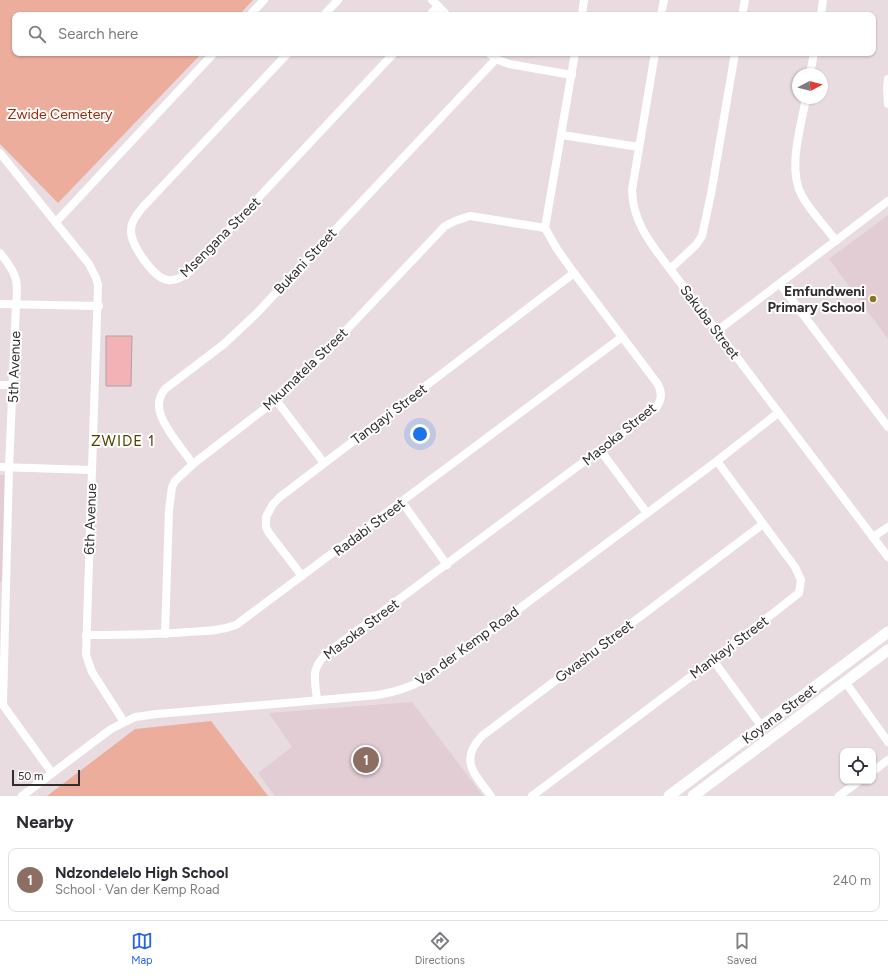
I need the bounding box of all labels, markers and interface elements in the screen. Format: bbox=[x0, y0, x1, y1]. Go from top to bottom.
search box bbox=[12, 12, 876, 56]
icon: search bbox=[26, 23, 48, 45]
text: Search here bbox=[58, 25, 138, 43]
north arrow bbox=[792, 68, 828, 104]
park label: Zwide Cemetery bbox=[8, 106, 113, 123]
street label: Msengana Street bbox=[177, 194, 264, 281]
street label: Bukani Street bbox=[271, 225, 340, 298]
street label: Sakuba Street bbox=[676, 282, 743, 363]
place label: Emfundweni Primary School bbox=[767, 283, 865, 316]
marker: Emfundweni Primary School bbox=[868, 294, 878, 304]
street label: Mkumatela Street bbox=[259, 325, 351, 414]
street label: 5th Avenue bbox=[5, 330, 24, 403]
street label: Tangayi Street bbox=[348, 380, 430, 448]
street label: Masoka Street bbox=[579, 399, 660, 469]
your location bbox=[410, 424, 430, 444]
district label: ZWIDE 1 bbox=[91, 432, 155, 450]
street label: 6th Avenue bbox=[81, 482, 100, 555]
street label: Radabi Street bbox=[330, 495, 409, 560]
street label: Masoka Street bbox=[320, 596, 402, 663]
street label: Van der Kemp Road bbox=[412, 603, 522, 690]
street label: Mankayi Street bbox=[687, 612, 772, 682]
street label: Gwashu Street bbox=[552, 617, 637, 686]
street label: Koyana Street bbox=[739, 681, 820, 748]
pin: 1 bbox=[353, 745, 379, 775]
map controls bbox=[840, 748, 876, 784]
button: locate bbox=[840, 748, 876, 784]
scale bar bbox=[12, 768, 80, 787]
text: 50 m bbox=[18, 770, 43, 783]
text: Nearby bbox=[16, 812, 74, 832]
text: Ndzondelelo High School bbox=[55, 864, 228, 882]
text: 1 bbox=[27, 873, 33, 888]
text: 240 m bbox=[833, 873, 871, 888]
text: School · Van der Kemp Road bbox=[55, 882, 220, 897]
tab: Map bbox=[131, 930, 153, 967]
tab: Directions bbox=[415, 930, 465, 967]
tab: Saved bbox=[727, 930, 757, 967]

